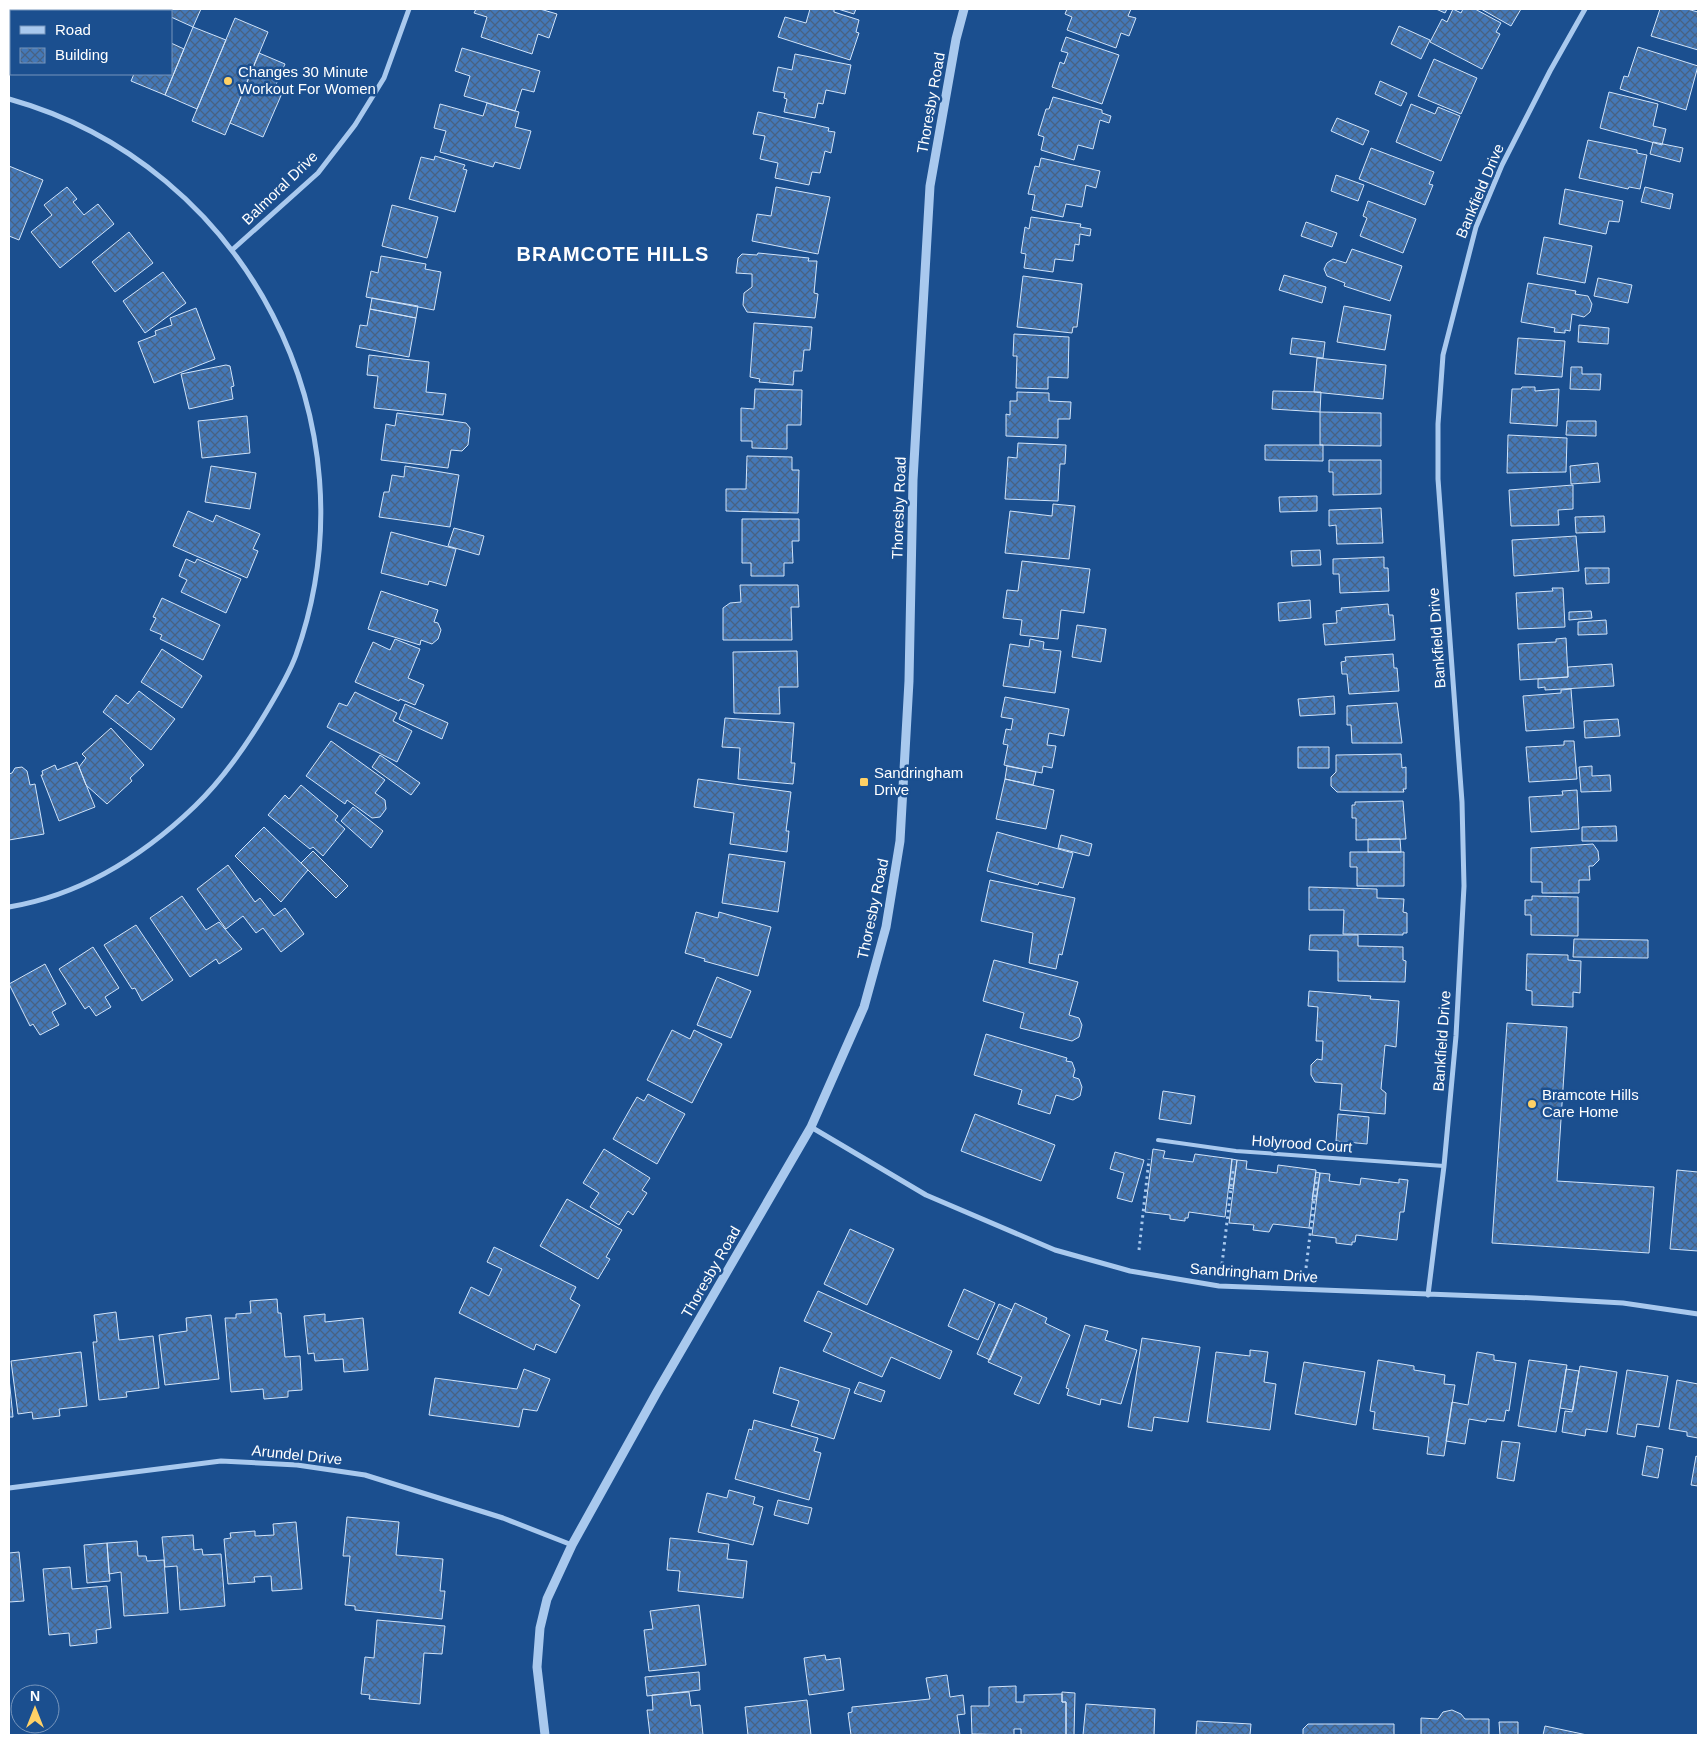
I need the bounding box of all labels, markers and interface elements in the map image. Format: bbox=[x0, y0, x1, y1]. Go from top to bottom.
legend bbox=[10, 10, 172, 75]
text: Road bbox=[55, 21, 91, 38]
text: Building bbox=[55, 46, 108, 63]
street label: Thoresby Road bbox=[913, 51, 948, 155]
place label: Changes 30 Minute Workout For Women bbox=[238, 63, 376, 97]
marker: Changes 30 Minute Workout For Women bbox=[222, 75, 234, 87]
street label: Bankfield Drive bbox=[1452, 141, 1507, 241]
street label: Balmoral Drive bbox=[238, 147, 321, 228]
district label: BRAMCOTE HILLS bbox=[517, 243, 709, 265]
street label: Thoresby Road bbox=[888, 456, 909, 560]
street label: Bankfield Drive bbox=[1425, 587, 1448, 689]
place label: Sandringham Drive bbox=[874, 764, 963, 798]
marker: Sandringham Drive bbox=[858, 776, 870, 788]
street label: Thoresby Road bbox=[854, 857, 891, 961]
street label: Bankfield Drive bbox=[1430, 990, 1453, 1092]
place label: Bramcote Hills Care Home bbox=[1542, 1086, 1639, 1120]
marker: Bramcote Hills Care Home bbox=[1526, 1098, 1538, 1110]
street label: Holyrood Court bbox=[1251, 1132, 1354, 1156]
street label: Thoresby Road bbox=[678, 1223, 744, 1320]
street label: Sandringham Drive bbox=[1189, 1260, 1319, 1285]
street label: Arundel Drive bbox=[251, 1441, 343, 1468]
north arrow bbox=[10, 1684, 60, 1734]
text: N bbox=[30, 1688, 40, 1704]

